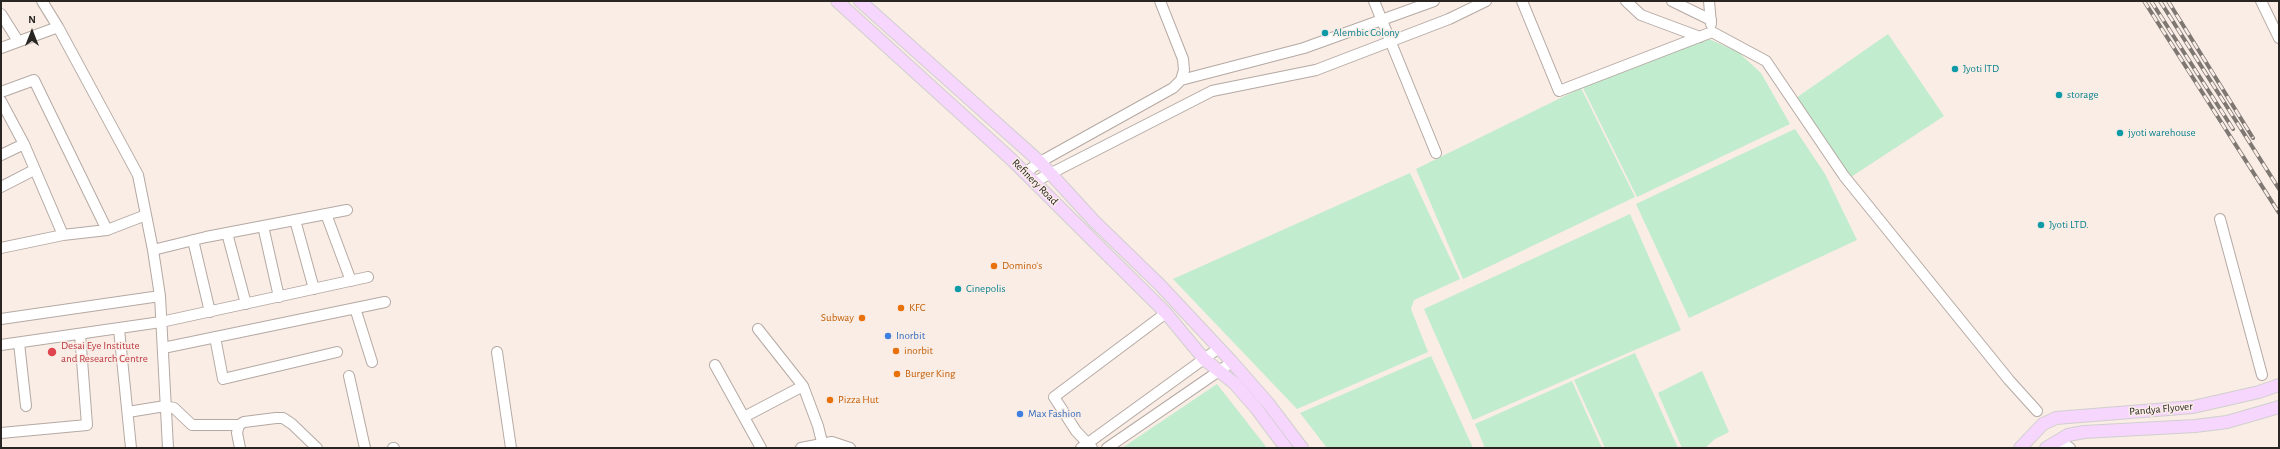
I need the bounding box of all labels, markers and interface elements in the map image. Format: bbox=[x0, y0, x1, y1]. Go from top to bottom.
north arrow bbox=[12, 12, 52, 52]
text: N bbox=[28, 14, 36, 25]
place label: Alembic Colony bbox=[1333, 26, 1399, 40]
marker: Alembic Colony bbox=[1320, 28, 1330, 38]
place label: Jyoti lTD bbox=[1963, 62, 1999, 76]
marker: Jyoti lTD bbox=[1950, 64, 1960, 74]
place label: storage bbox=[2067, 88, 2099, 102]
marker: storage bbox=[2054, 90, 2064, 100]
place label: jyoti warehouse bbox=[2128, 126, 2196, 140]
marker: jyoti warehouse bbox=[2115, 128, 2125, 138]
street label: Refinery Road bbox=[1009, 156, 1061, 208]
place label: Jyoti LTD. bbox=[2049, 218, 2089, 232]
marker: Jyoti LTD. bbox=[2036, 220, 2046, 230]
place label: Domino's bbox=[1002, 259, 1042, 273]
marker: Domino's bbox=[989, 261, 999, 271]
place label: Cinepolis bbox=[966, 282, 1006, 296]
marker: Cinepolis bbox=[953, 284, 963, 294]
place label: KFC bbox=[909, 301, 925, 315]
marker: KFC bbox=[896, 303, 906, 313]
place label: Subway bbox=[821, 311, 854, 325]
marker: Subway bbox=[857, 313, 867, 323]
place label: Inorbit bbox=[896, 329, 925, 343]
marker: Inorbit bbox=[883, 331, 893, 341]
place label: Desai Eye Institute and Research Centre bbox=[61, 339, 148, 365]
place label: inorbit bbox=[904, 344, 933, 358]
marker: Desai Eye Institute and Research Centre bbox=[46, 346, 58, 358]
marker: inorbit bbox=[891, 346, 901, 356]
place label: Burger King bbox=[905, 367, 955, 381]
marker: Burger King bbox=[892, 369, 902, 379]
place label: Pizza Hut bbox=[838, 393, 879, 407]
marker: Pizza Hut bbox=[825, 395, 835, 405]
street label: Pandya Flyover bbox=[2129, 400, 2193, 418]
place label: Max Fashion bbox=[1028, 407, 1081, 421]
marker: Max Fashion bbox=[1015, 409, 1025, 419]

